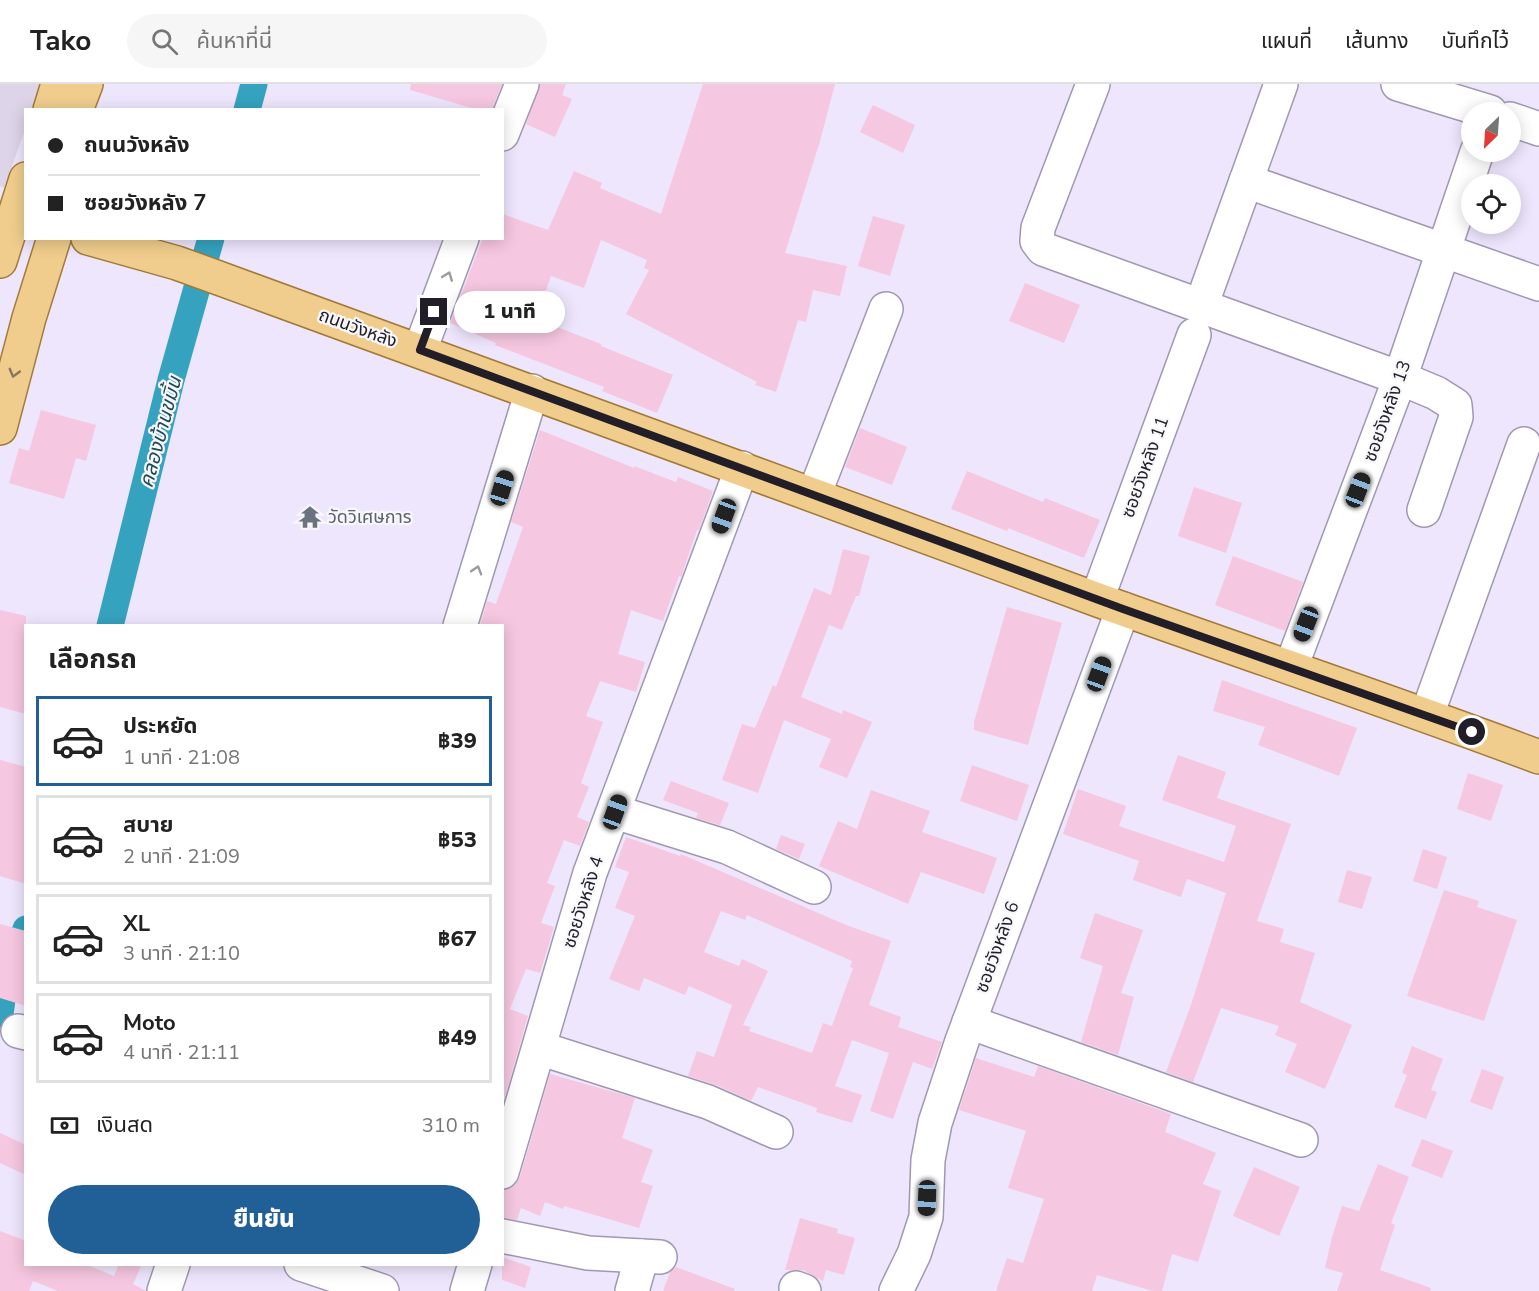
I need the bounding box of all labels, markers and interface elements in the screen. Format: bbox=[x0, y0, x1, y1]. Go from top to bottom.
search box bbox=[127, 14, 547, 68]
text: Tako bbox=[30, 22, 91, 60]
icon: search bbox=[148, 25, 181, 58]
text: ค้นหาที่นี่ bbox=[196, 26, 272, 56]
text: แผนที่ bbox=[1261, 27, 1312, 55]
text: เส้นทาง bbox=[1345, 27, 1409, 55]
text: บันทึกไว้ bbox=[1442, 27, 1509, 55]
north arrow bbox=[1461, 102, 1521, 162]
map controls bbox=[1461, 102, 1521, 234]
text: ถนนวังหลัง bbox=[84, 130, 189, 160]
button: locate bbox=[1461, 174, 1521, 234]
text: ซอยวังหลัง 7 bbox=[84, 188, 206, 218]
one-way arrow bbox=[441, 271, 454, 281]
callout: 1 นาที bbox=[455, 291, 566, 333]
route end bbox=[420, 298, 447, 325]
text: 1 นาที bbox=[483, 298, 536, 325]
street label: ถนนวังหลัง bbox=[315, 303, 401, 353]
street label: ซอยวังหลัง 13 bbox=[1358, 357, 1416, 465]
one-way arrow bbox=[9, 368, 22, 378]
water label: คลองบ้านขมิ้น bbox=[133, 372, 189, 491]
street label: ซอยวังหลัง 11 bbox=[1116, 413, 1174, 521]
car bbox=[488, 468, 516, 508]
car bbox=[1343, 470, 1373, 510]
car bbox=[709, 496, 739, 536]
temple icon: วัดวิเศษการ bbox=[297, 504, 323, 530]
place label: วัดวิเศษการ bbox=[328, 505, 412, 529]
one-way arrow bbox=[470, 565, 482, 576]
car bbox=[1291, 604, 1321, 644]
text: เลือกรถ bbox=[48, 641, 137, 678]
car bbox=[1084, 654, 1114, 694]
text: ประหยัด bbox=[123, 711, 198, 741]
icon: car bbox=[51, 714, 105, 768]
route start bbox=[1458, 718, 1485, 745]
text: ฿39 bbox=[438, 726, 477, 756]
text: 1 นาที · 21:08 bbox=[123, 744, 240, 771]
car bbox=[600, 792, 630, 832]
text: สบาย bbox=[123, 810, 173, 840]
icon: car bbox=[51, 813, 105, 867]
text: ฿53 bbox=[438, 825, 477, 855]
text: 2 นาที · 21:09 bbox=[123, 843, 240, 870]
street label: ซอยวังหลัง 4 bbox=[557, 853, 609, 951]
street label: ซอยวังหลัง 6 bbox=[969, 898, 1025, 996]
text: XL bbox=[123, 909, 150, 939]
icon: car bbox=[51, 912, 105, 966]
text: ฿67 bbox=[438, 924, 477, 954]
text: 3 นาที · 21:10 bbox=[123, 940, 240, 967]
text: Moto bbox=[123, 1008, 176, 1038]
icon: car bbox=[51, 1011, 105, 1065]
text: ฿49 bbox=[438, 1023, 477, 1053]
text: 4 นาที · 21:11 bbox=[123, 1039, 240, 1066]
icon: cash bbox=[48, 1109, 81, 1142]
text: เงินสด bbox=[96, 1110, 153, 1140]
text: 310 m bbox=[422, 1112, 480, 1139]
car bbox=[917, 1180, 937, 1216]
button: ยืนยัน bbox=[48, 1185, 480, 1254]

